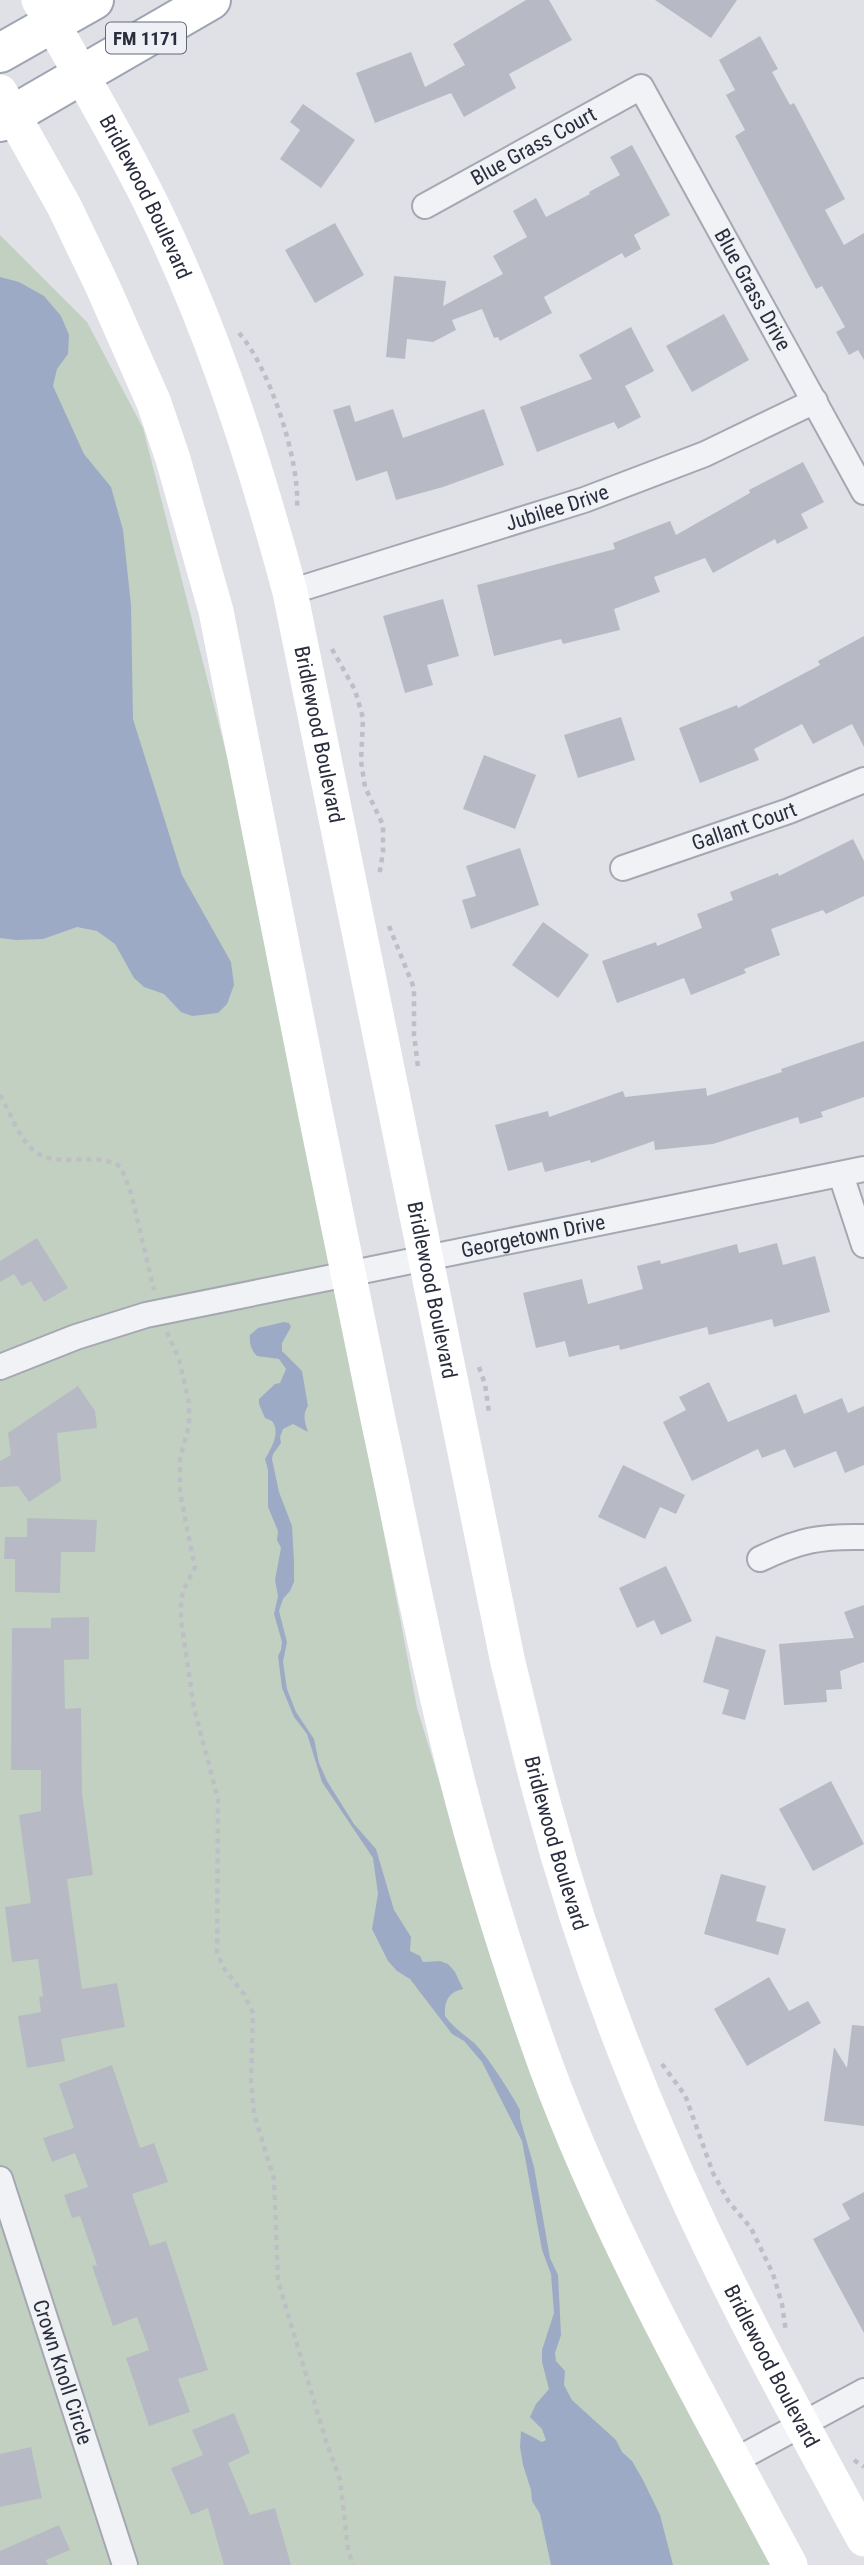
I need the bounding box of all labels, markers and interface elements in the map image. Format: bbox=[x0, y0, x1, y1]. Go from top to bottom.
road number: FM 1171 bbox=[106, 22, 186, 54]
street label: Blue Grass Court bbox=[467, 102, 600, 190]
street label: Bridlewood Boulevard bbox=[94, 111, 196, 282]
street label: Blue Grass Drive bbox=[709, 225, 796, 355]
street label: Jubilee Drive bbox=[503, 480, 612, 536]
street label: Bridlewood Boulevard bbox=[289, 644, 349, 825]
street label: Gallant Court bbox=[689, 797, 800, 856]
street label: Bridlewood Boulevard bbox=[402, 1199, 462, 1381]
street label: Georgetown Drive bbox=[459, 1210, 607, 1263]
street label: Bridlewood Boulevard bbox=[519, 1754, 593, 1933]
street label: Bridlewood Boulevard bbox=[719, 2281, 824, 2452]
street label: Crown Knoll Circle bbox=[28, 2297, 97, 2448]

